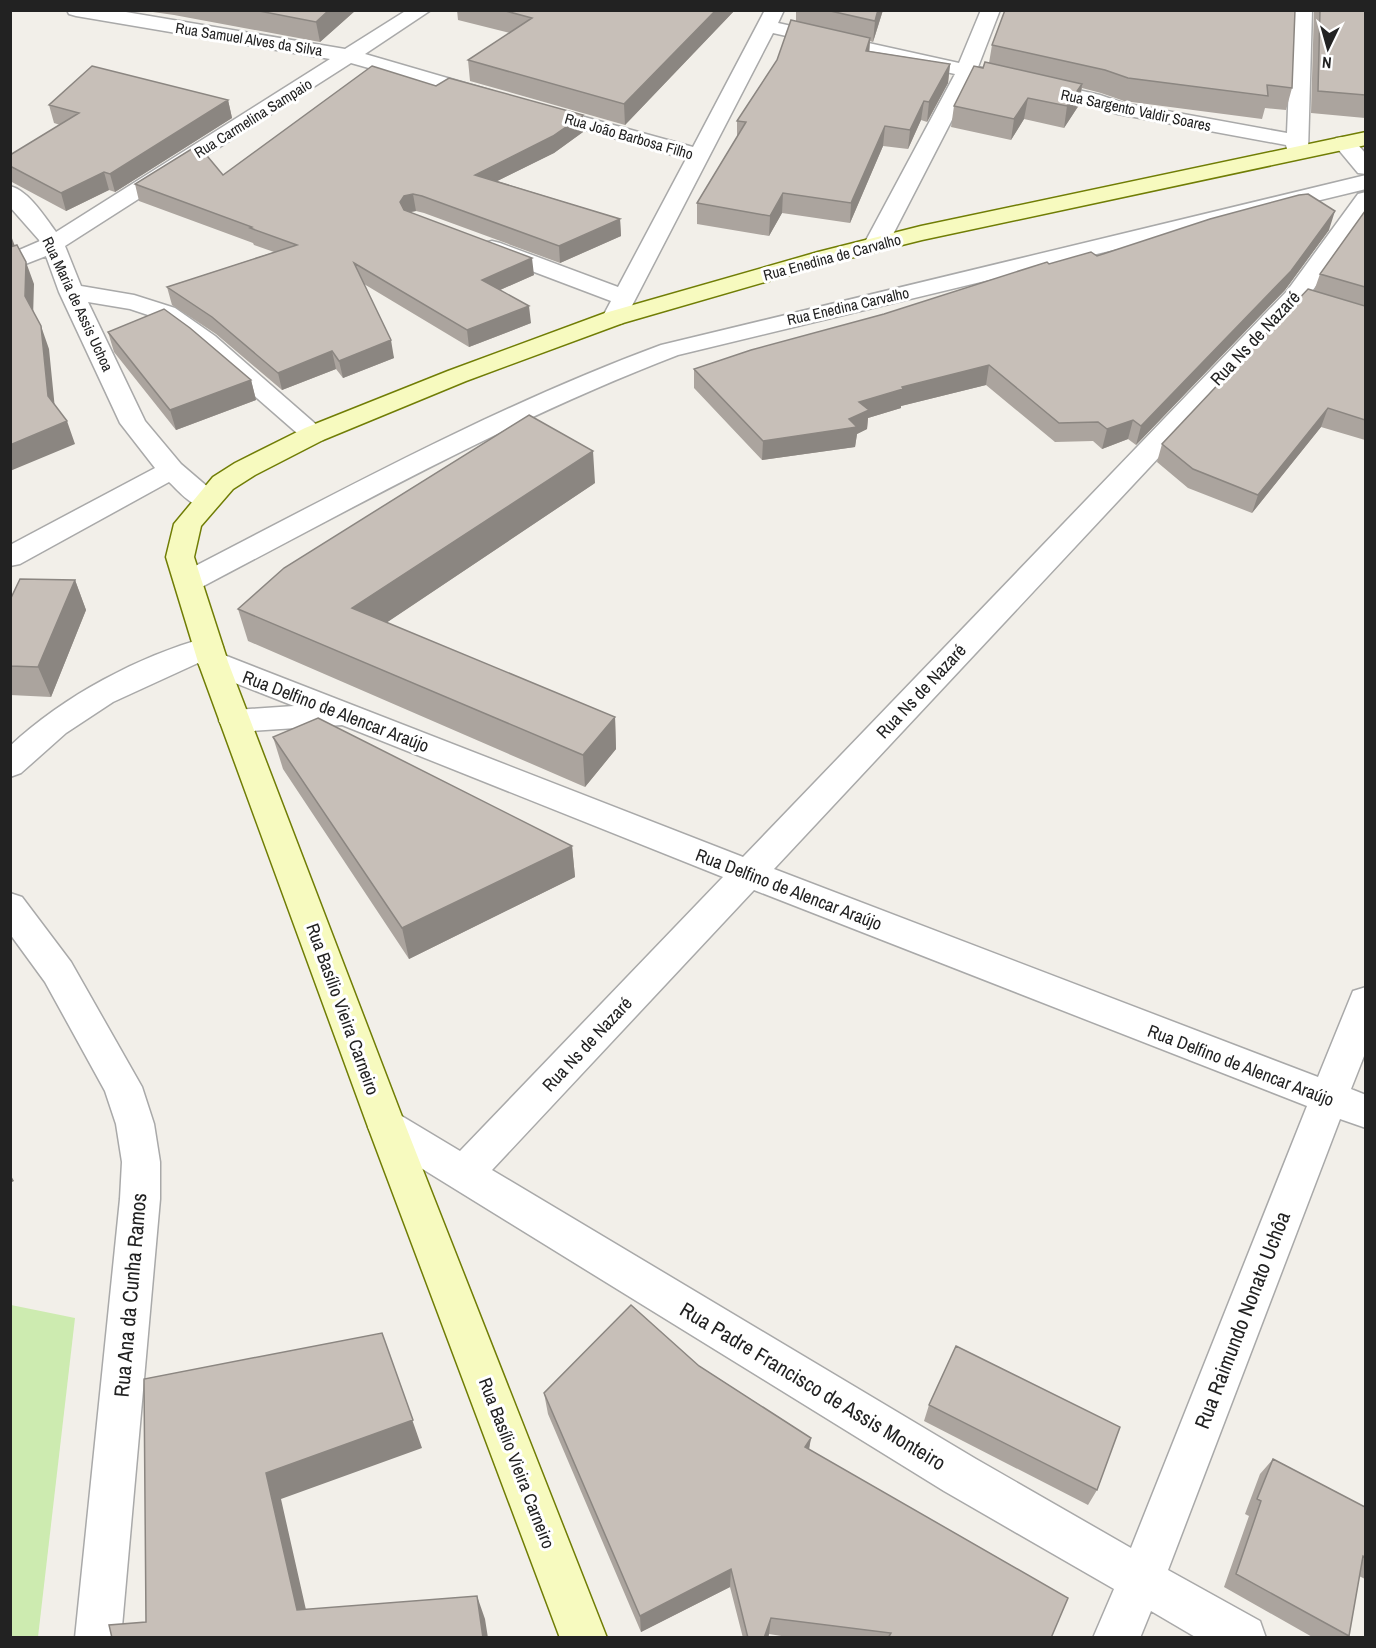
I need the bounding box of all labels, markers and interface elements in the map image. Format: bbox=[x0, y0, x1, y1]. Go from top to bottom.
street label: Rua Samuel Alves da Silva bbox=[174, 17, 324, 61]
north arrow bbox=[1298, 18, 1358, 78]
text: N bbox=[1321, 52, 1332, 74]
street label: Rua Carmelina Sampaio bbox=[190, 73, 316, 163]
street label: Rua Sargento Valdir Soares bbox=[1059, 84, 1213, 136]
street label: Rua João Barbosa Filho bbox=[562, 108, 696, 164]
street label: Rua Enedina de Carvalho bbox=[761, 229, 903, 285]
street label: Rua Maria de Assis Uchoa bbox=[38, 233, 119, 375]
street label: Rua Enedina Carvalho bbox=[785, 282, 911, 330]
street label: Rua Ns de Nazaré bbox=[1204, 285, 1306, 391]
street label: Rua Ns de Nazaré bbox=[870, 638, 972, 744]
street label: Rua Delfino de Alencar Araújo bbox=[239, 664, 433, 758]
street label: Rua Delfino de Alencar Araújo bbox=[692, 842, 886, 936]
street label: Rua Basílio Vieira Carneiro bbox=[300, 920, 386, 1098]
street label: Rua Ns de Nazaré bbox=[536, 991, 638, 1097]
street label: Rua Delfino de Alencar Araújo bbox=[1144, 1018, 1338, 1112]
street label: Rua Ana da Cunha Ramos bbox=[107, 1192, 153, 1398]
street label: Rua Raimundo Nonato Uchôa bbox=[1187, 1207, 1297, 1433]
street label: Rua Padre Francisco de Assis Monteiro bbox=[675, 1295, 951, 1477]
street label: Rua Basílio Vieira Carneiro bbox=[473, 1374, 561, 1552]

